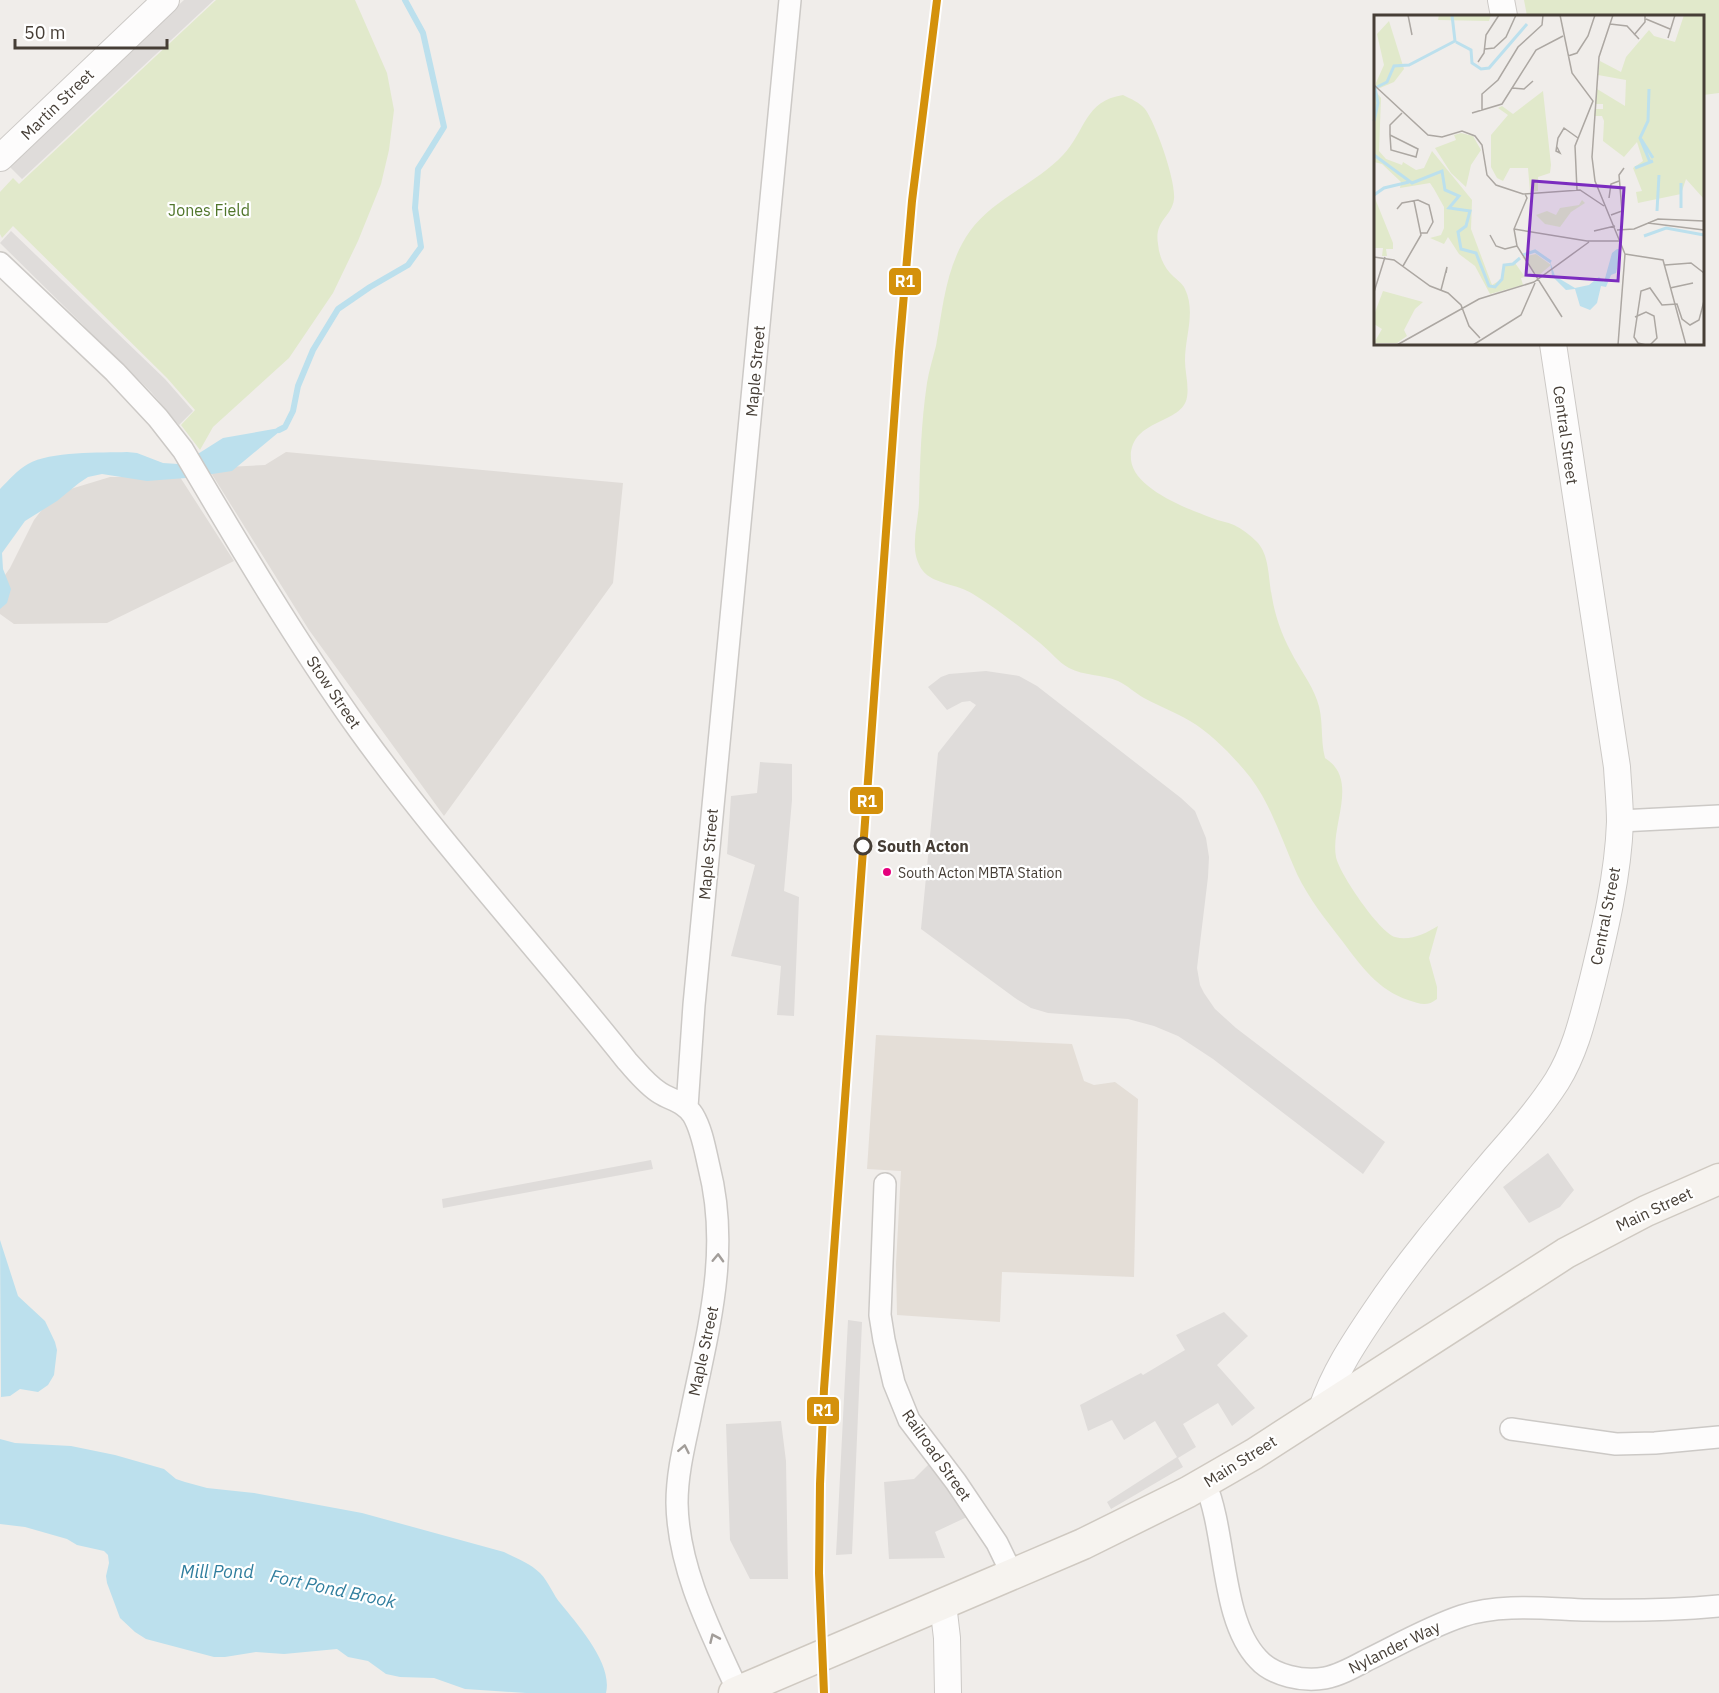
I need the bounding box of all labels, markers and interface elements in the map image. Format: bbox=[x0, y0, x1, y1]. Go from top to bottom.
scale bar bbox=[15, 12, 166, 50]
inset map bbox=[1374, 15, 1704, 345]
text: 50 m bbox=[24, 21, 66, 44]
street label: Martin Street bbox=[16, 64, 98, 144]
park label: Jones Field bbox=[168, 200, 250, 220]
line badge: R1 bbox=[888, 267, 922, 296]
text: R1 bbox=[895, 271, 916, 291]
street label: Maple Street bbox=[741, 324, 769, 418]
street label: Central Street bbox=[1549, 384, 1583, 486]
street label: Stow Street bbox=[302, 652, 366, 732]
line badge: R1 bbox=[849, 786, 884, 815]
text: R1 bbox=[857, 791, 878, 811]
street label: Maple Street bbox=[694, 807, 722, 901]
place label: South Acton bbox=[877, 836, 969, 856]
marker: South Acton bbox=[854, 837, 872, 855]
place label: South Acton MBTA Station bbox=[898, 864, 1062, 882]
street label: Central Street bbox=[1586, 865, 1624, 967]
marker: South Acton MBTA Station bbox=[881, 866, 893, 878]
street label: Main Street bbox=[1612, 1183, 1696, 1235]
one-way arrow bbox=[712, 1253, 724, 1262]
street label: Maple Street bbox=[684, 1304, 722, 1398]
line badge: R1 bbox=[806, 1396, 840, 1425]
text: R1 bbox=[813, 1400, 834, 1420]
street label: Railroad Street bbox=[898, 1405, 976, 1505]
street label: Main Street bbox=[1200, 1431, 1280, 1491]
one-way arrow bbox=[676, 1445, 689, 1455]
water label: Mill Pond bbox=[180, 1560, 254, 1583]
water label: Fort Pond Brook bbox=[268, 1564, 399, 1613]
street label: Nylander Way bbox=[1345, 1616, 1443, 1678]
one-way arrow bbox=[710, 1633, 722, 1644]

